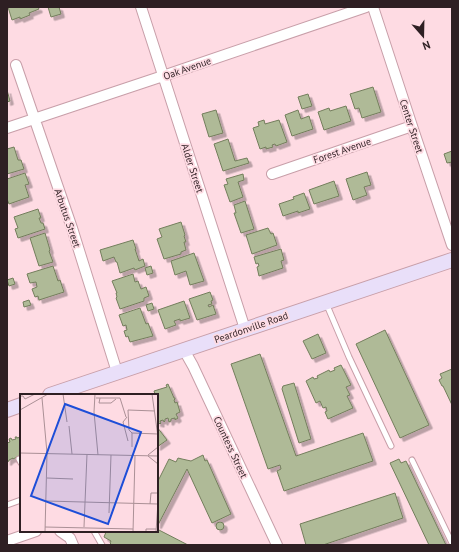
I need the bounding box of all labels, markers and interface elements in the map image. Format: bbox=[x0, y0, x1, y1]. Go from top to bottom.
north arrow bbox=[403, 16, 443, 56]
text: N bbox=[421, 38, 432, 53]
street label: Oak Avenue bbox=[161, 54, 213, 83]
street label: Center Street bbox=[397, 98, 427, 155]
street label: Forest Avenue bbox=[312, 135, 373, 166]
street label: Alder Street bbox=[178, 142, 207, 195]
street label: Arbutus Street bbox=[51, 187, 84, 250]
street label: Peardonville Road bbox=[213, 309, 290, 346]
inset map bbox=[20, 394, 158, 532]
street label: Countess Street bbox=[211, 414, 251, 481]

